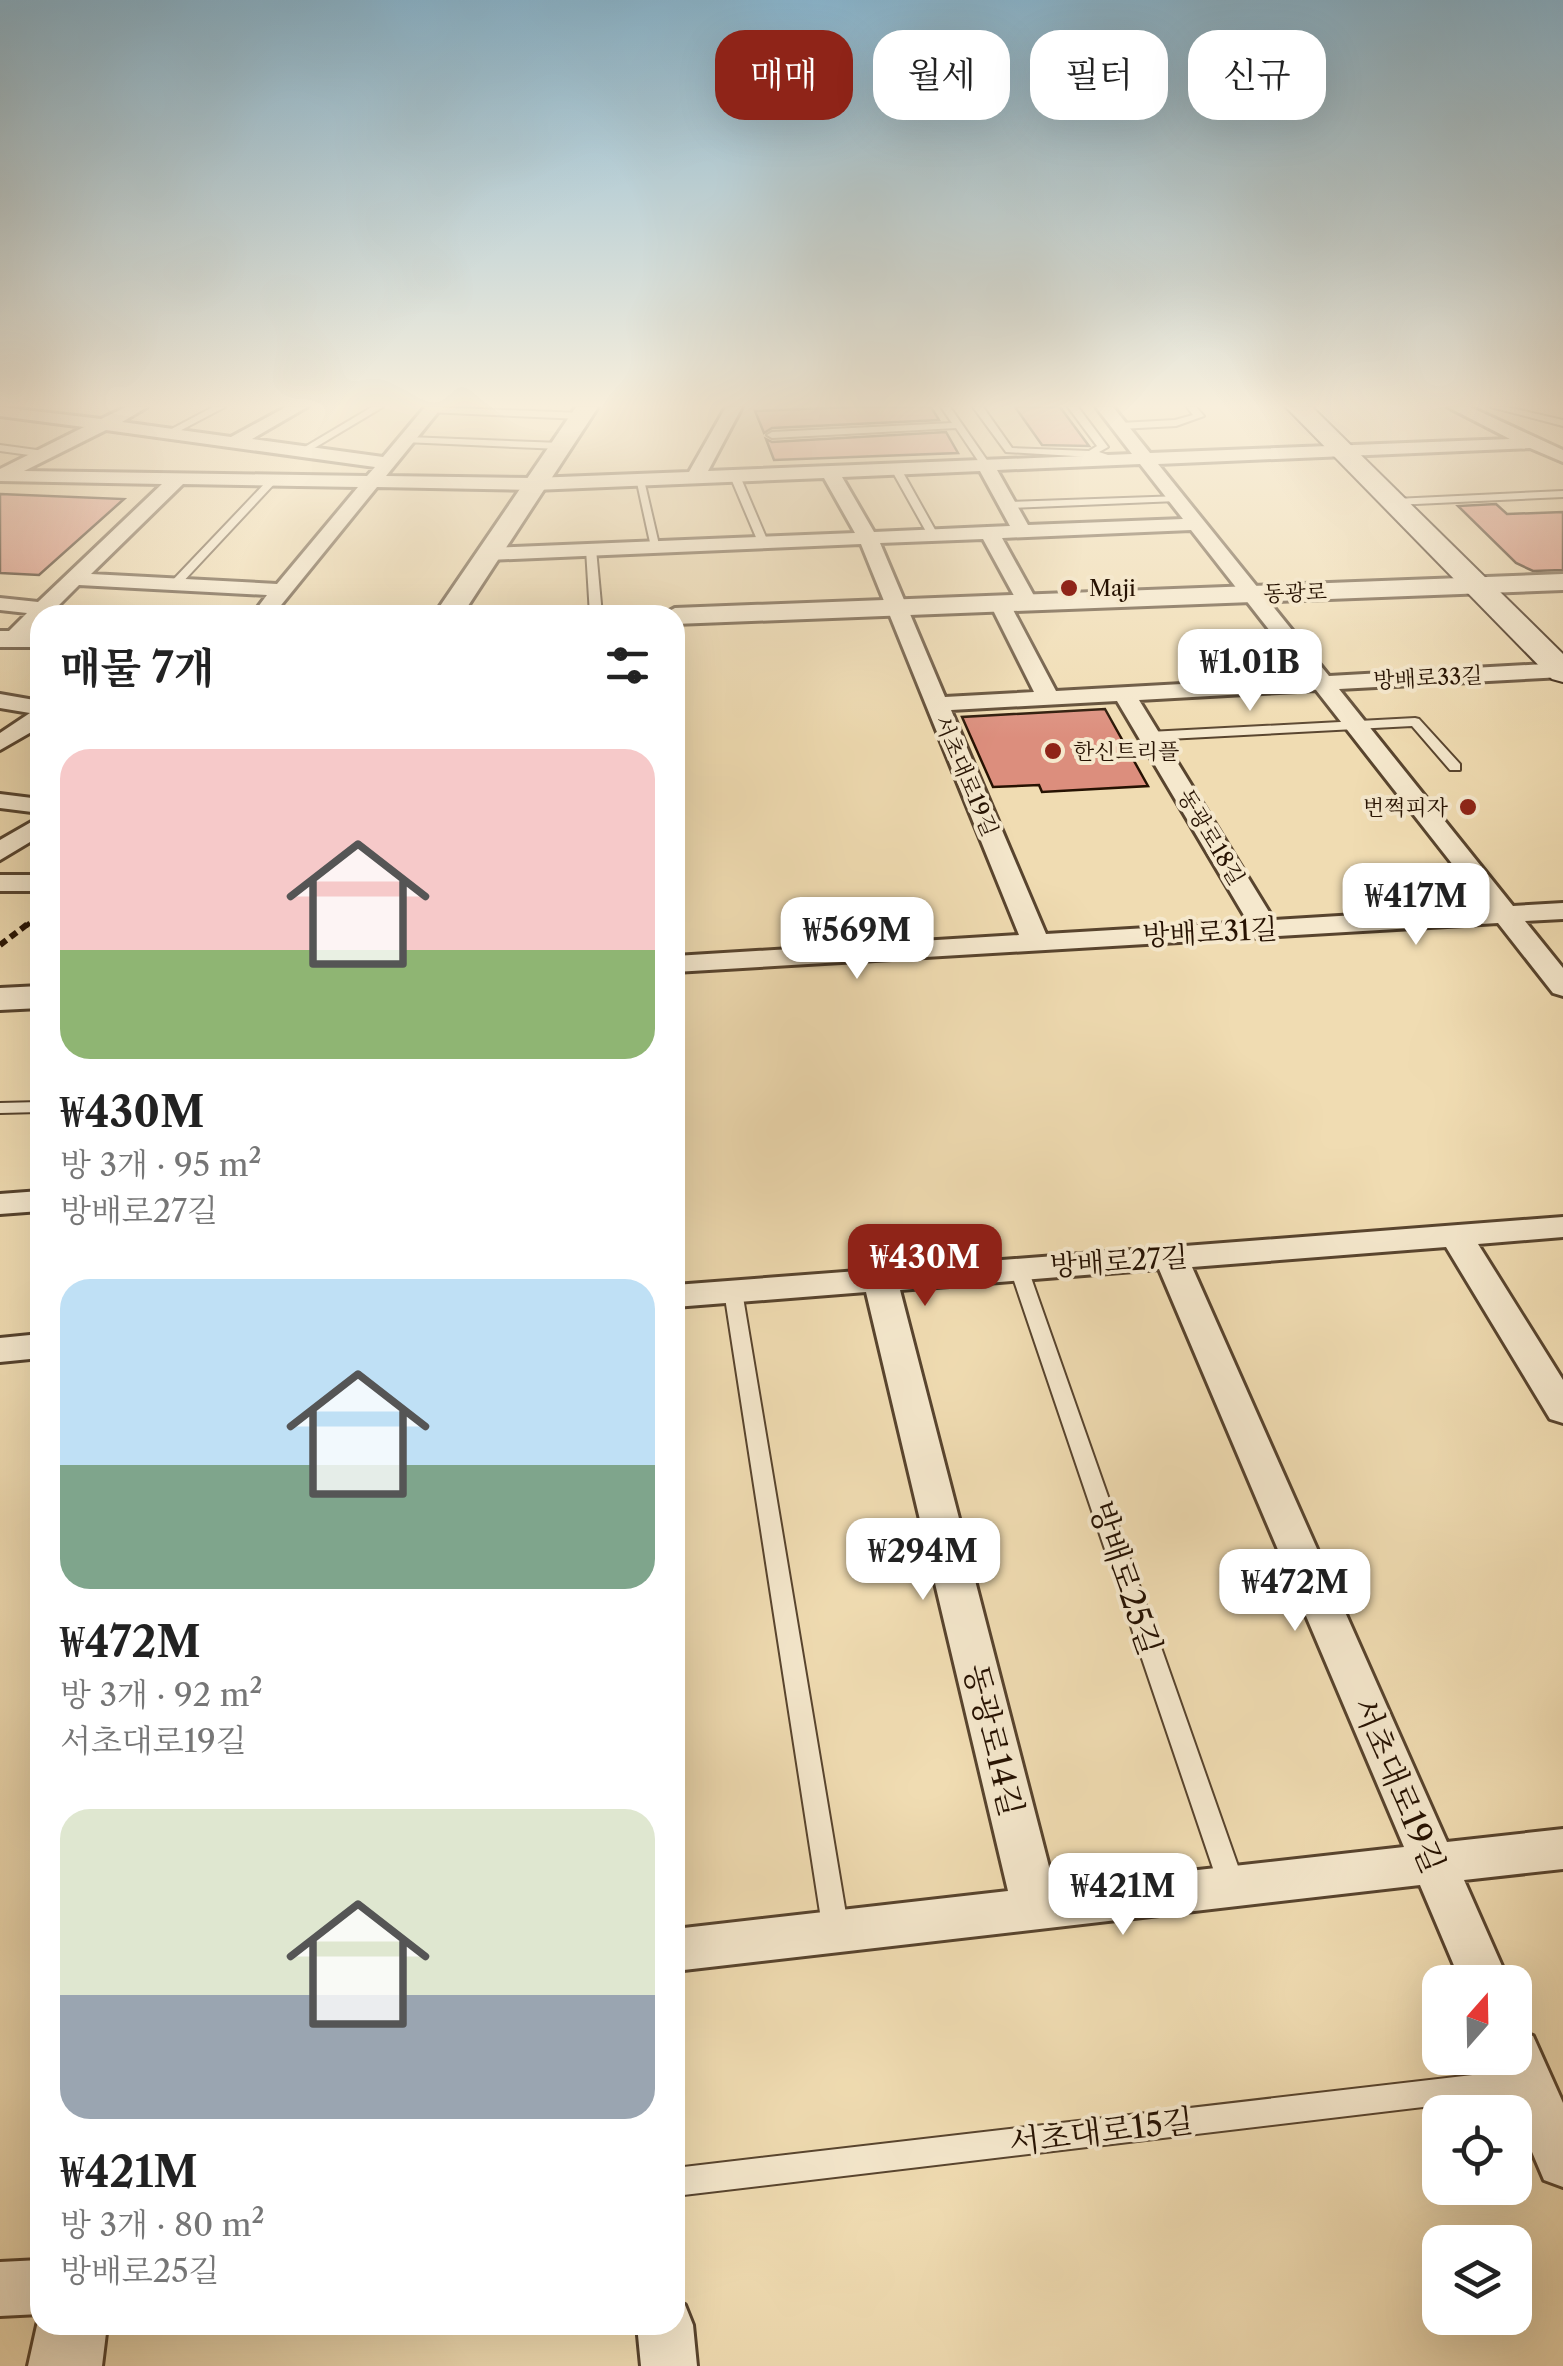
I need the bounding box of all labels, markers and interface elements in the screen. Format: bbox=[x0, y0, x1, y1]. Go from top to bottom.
chip: 매매 bbox=[715, 30, 853, 120]
chip: 월세 bbox=[873, 30, 1010, 120]
chip: 필터 bbox=[1030, 30, 1168, 120]
chip: 신규 bbox=[1188, 30, 1326, 120]
place label: Maji bbox=[1089, 575, 1136, 602]
marker: Maji bbox=[1058, 577, 1080, 599]
street label: 동광로 bbox=[1263, 578, 1327, 608]
pin: ₩1.01B bbox=[1169, 629, 1331, 714]
icon: filters bbox=[600, 638, 655, 693]
text: 매물 7개 bbox=[60, 642, 214, 694]
text: ₩1.01B bbox=[1200, 642, 1300, 681]
street label: 방배로33길 bbox=[1373, 662, 1483, 694]
street label: 서초대로19길 bbox=[928, 712, 1004, 840]
place label: 한신트리플 bbox=[1073, 738, 1179, 765]
marker: 한신트리플 bbox=[1042, 740, 1064, 762]
street label: 동광로18길 bbox=[1172, 784, 1250, 890]
place label: 번쩍피자 bbox=[1363, 794, 1449, 821]
marker: 번쩍피자 bbox=[1457, 796, 1479, 818]
icon: home bbox=[268, 814, 448, 994]
pin: ₩417M bbox=[1346, 863, 1486, 948]
text: ₩417M bbox=[1365, 876, 1467, 915]
pin: ₩569M bbox=[787, 897, 927, 982]
text: ₩569M bbox=[803, 910, 911, 949]
street label: 방배로31길 bbox=[1142, 911, 1278, 953]
text: ₩430M bbox=[60, 1086, 205, 1138]
text: 방 3개 · 95 m² bbox=[60, 1145, 262, 1184]
text: 방배로27길 bbox=[60, 1191, 218, 1230]
pin: ₩430M bbox=[855, 1224, 995, 1309]
text: ₩430M bbox=[870, 1237, 980, 1276]
street label: 방배로27길 bbox=[1049, 1239, 1189, 1283]
icon: home bbox=[268, 1344, 448, 1524]
street label: 방배로25길 bbox=[1082, 1496, 1170, 1660]
pin: ₩294M bbox=[853, 1518, 993, 1603]
text: ₩294M bbox=[868, 1531, 978, 1570]
pin: ₩472M bbox=[1225, 1549, 1365, 1634]
text: ₩472M bbox=[1241, 1562, 1349, 1601]
text: ₩472M bbox=[60, 1616, 201, 1668]
street label: 동광로14길 bbox=[956, 1660, 1032, 1820]
text: 방 3개 · 92 m² bbox=[60, 1675, 263, 1714]
street label: 서초대로19길 bbox=[1345, 1691, 1453, 1879]
text: 서초대로19길 bbox=[60, 1721, 247, 1760]
pin: ₩421M bbox=[1053, 1853, 1193, 1938]
text: ₩421M bbox=[1070, 1866, 1176, 1905]
icon: home bbox=[268, 1874, 448, 2054]
north arrow bbox=[1422, 1965, 1532, 2075]
map controls bbox=[1422, 1965, 1532, 2335]
button: locate bbox=[1422, 2095, 1532, 2205]
street label: 서초대로15길 bbox=[1007, 2100, 1195, 2162]
text: ₩421M bbox=[60, 2146, 198, 2198]
text: 방 3개 · 80 m² bbox=[60, 2205, 265, 2244]
button: layers bbox=[1422, 2225, 1532, 2335]
text: 방배로25길 bbox=[60, 2251, 219, 2290]

